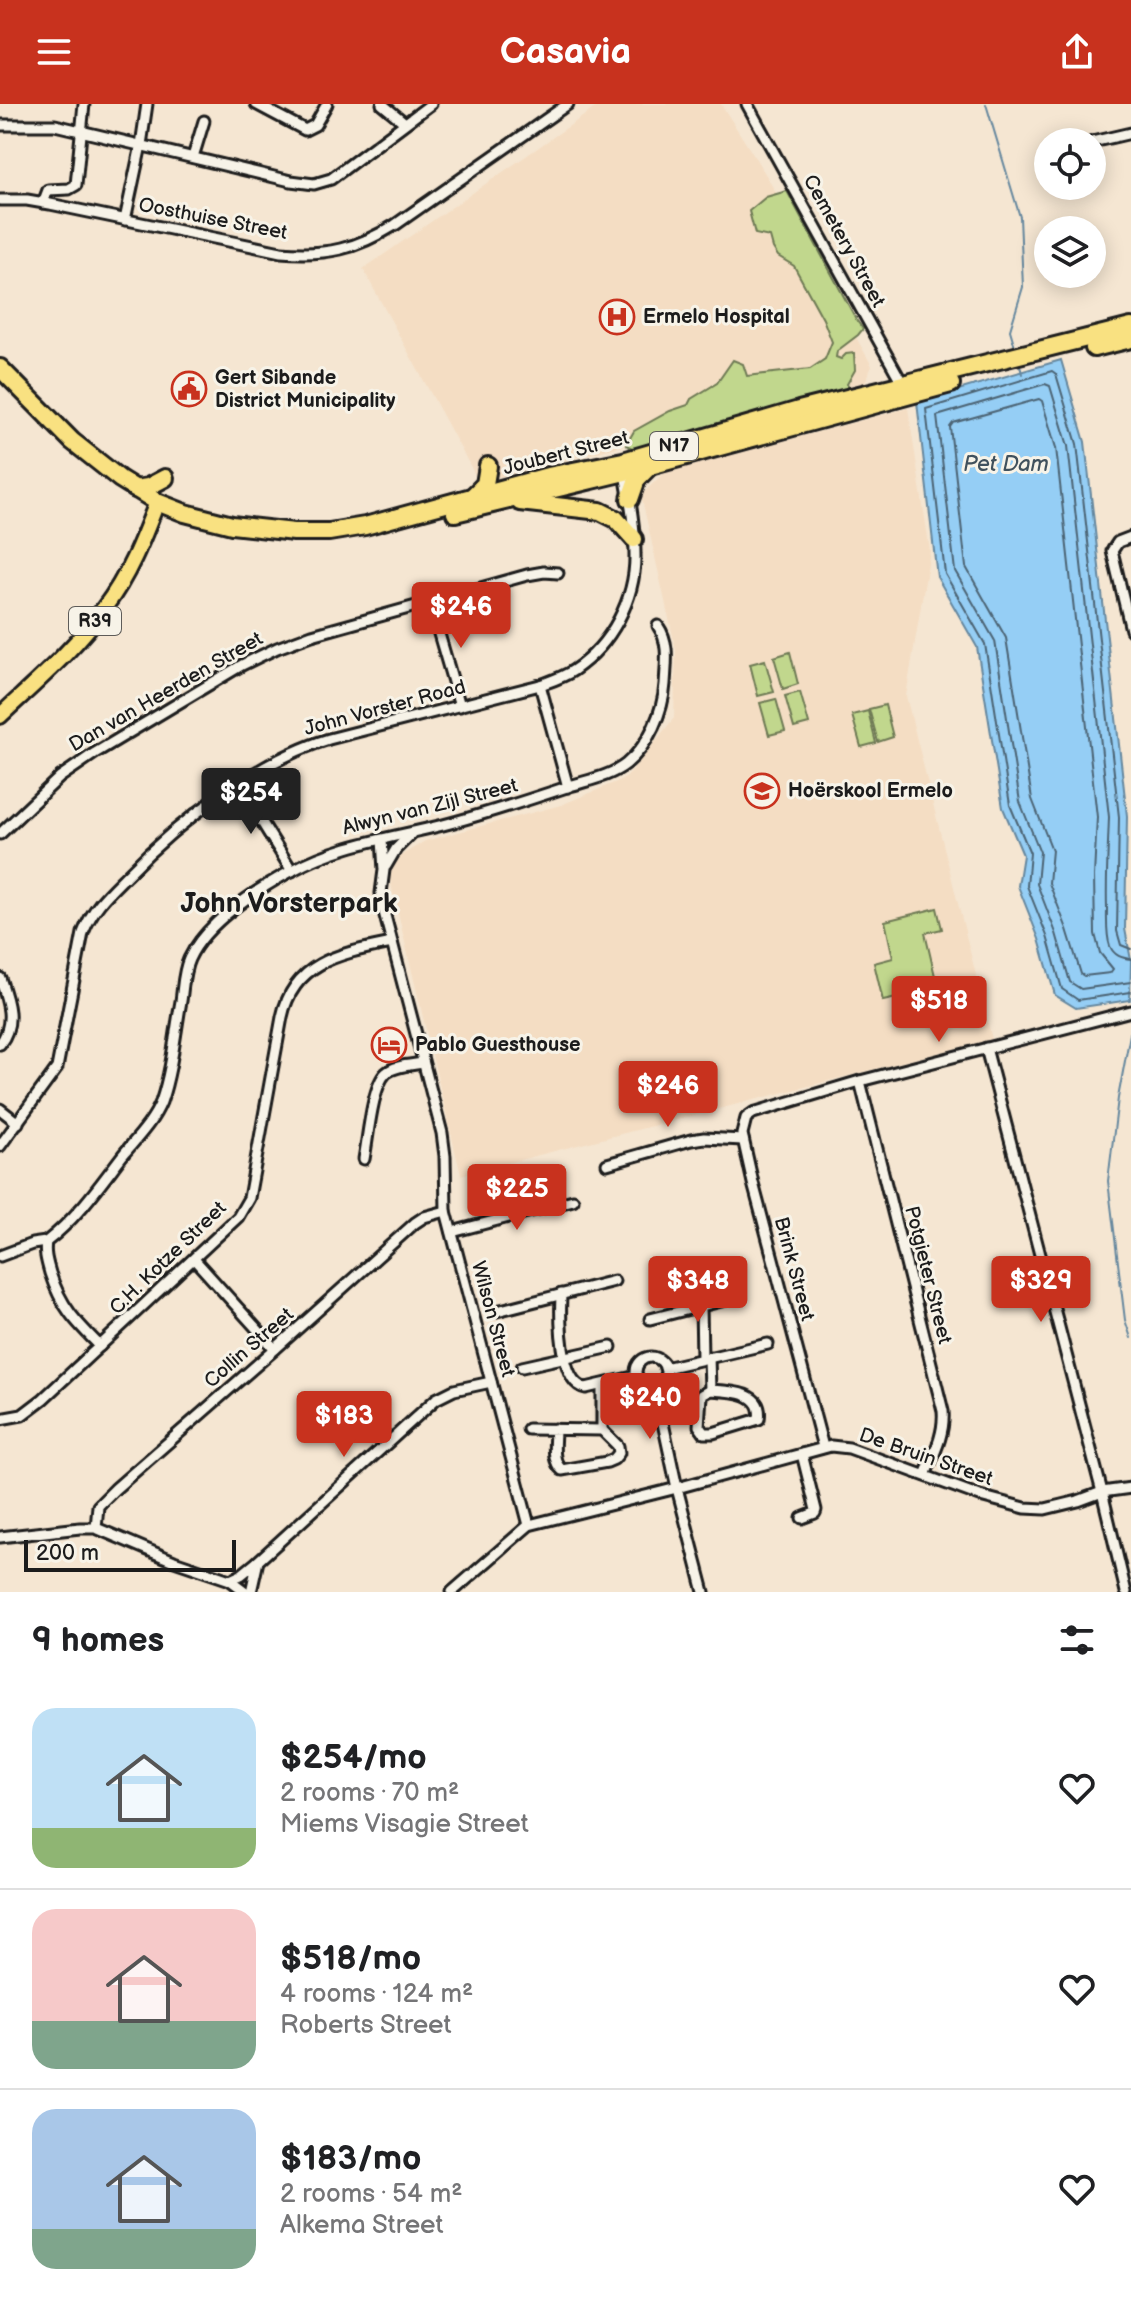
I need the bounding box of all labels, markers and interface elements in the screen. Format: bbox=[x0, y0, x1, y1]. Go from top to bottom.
icon: menu bbox=[32, 30, 76, 74]
icon: share bbox=[1055, 30, 1099, 74]
text: Casavia bbox=[500, 31, 631, 74]
map controls bbox=[1034, 128, 1106, 288]
button: locate bbox=[1034, 128, 1106, 200]
street label: Cemetery Street bbox=[798, 171, 890, 311]
street label: Oosthuise Street bbox=[137, 193, 289, 245]
button: layers bbox=[1034, 216, 1106, 288]
hospital icon: Ermelo Hospital bbox=[598, 298, 636, 336]
place label: Ermelo Hospital bbox=[643, 305, 790, 329]
place label: Gert Sibande District Municipality bbox=[215, 366, 396, 413]
public building icon: Gert Sibande District Municipality bbox=[170, 370, 208, 408]
street label: Joubert Street bbox=[501, 426, 631, 480]
road number: N17 bbox=[650, 432, 698, 460]
water label: Pet Dam bbox=[963, 451, 1049, 478]
pin: $246 bbox=[414, 582, 508, 650]
text: $246 bbox=[430, 592, 492, 623]
road number: R39 bbox=[69, 607, 121, 635]
street label: Dan van Heerden Street bbox=[65, 627, 267, 757]
street label: John Vorster Road bbox=[302, 675, 468, 741]
pin: $254 bbox=[204, 768, 298, 836]
school or university icon: Hoërskool Ermelo bbox=[743, 772, 781, 810]
street label: Alwyn van Zijl Street bbox=[340, 774, 520, 840]
text: $254 bbox=[219, 778, 283, 809]
place label: Hoërskool Ermelo bbox=[788, 779, 953, 803]
district label: John Vorsterpark bbox=[180, 887, 398, 920]
pin: $518 bbox=[892, 976, 986, 1044]
text: $518 bbox=[910, 986, 968, 1017]
hotel icon: Pablo Guesthouse bbox=[370, 1026, 408, 1064]
place label: Pablo Guesthouse bbox=[415, 1033, 581, 1057]
pin: $246 bbox=[621, 1061, 715, 1129]
text: $246 bbox=[637, 1071, 699, 1102]
pin: $225 bbox=[470, 1164, 564, 1232]
text: $225 bbox=[485, 1174, 549, 1205]
street label: C.H. Kotze Street bbox=[105, 1196, 231, 1320]
street label: Potgieter Street bbox=[899, 1204, 957, 1346]
street label: Brink Street bbox=[769, 1214, 819, 1324]
pin: $348 bbox=[651, 1256, 745, 1324]
pin: $329 bbox=[994, 1256, 1088, 1324]
street label: Wilson Street bbox=[466, 1258, 520, 1380]
text: $348 bbox=[666, 1266, 730, 1297]
text: $329 bbox=[1009, 1266, 1073, 1297]
street label: Collin Street bbox=[199, 1303, 299, 1393]
pin: $240 bbox=[603, 1373, 697, 1441]
text: $240 bbox=[618, 1383, 682, 1414]
pin: $183 bbox=[297, 1391, 391, 1459]
text: $183 bbox=[315, 1401, 373, 1432]
street label: De Bruin Street bbox=[856, 1423, 996, 1491]
scale bar bbox=[24, 1536, 236, 1572]
text: 200 m bbox=[36, 1540, 99, 1567]
icon: filters bbox=[1055, 1618, 1099, 1662]
text: 9 homes bbox=[32, 1620, 164, 1661]
text: $254/mo bbox=[280, 1737, 427, 1778]
icon: home bbox=[96, 1740, 192, 1836]
icon: heart bbox=[1055, 1766, 1099, 1810]
text: 2 rooms · 70 m² bbox=[280, 1778, 459, 1809]
text: Miems Visagie Street bbox=[280, 1809, 529, 1840]
text: $518/mo bbox=[280, 1938, 421, 1979]
icon: home bbox=[96, 1941, 192, 2037]
icon: heart bbox=[1055, 1967, 1099, 2011]
text: 4 rooms · 124 m² bbox=[280, 1979, 473, 2010]
text: Roberts Street bbox=[280, 2010, 451, 2041]
text: $183/mo bbox=[280, 2138, 421, 2179]
icon: home bbox=[96, 2141, 192, 2237]
icon: heart bbox=[1055, 2167, 1099, 2211]
text: 2 rooms · 54 m² bbox=[280, 2179, 463, 2210]
text: Alkema Street bbox=[280, 2210, 444, 2241]

